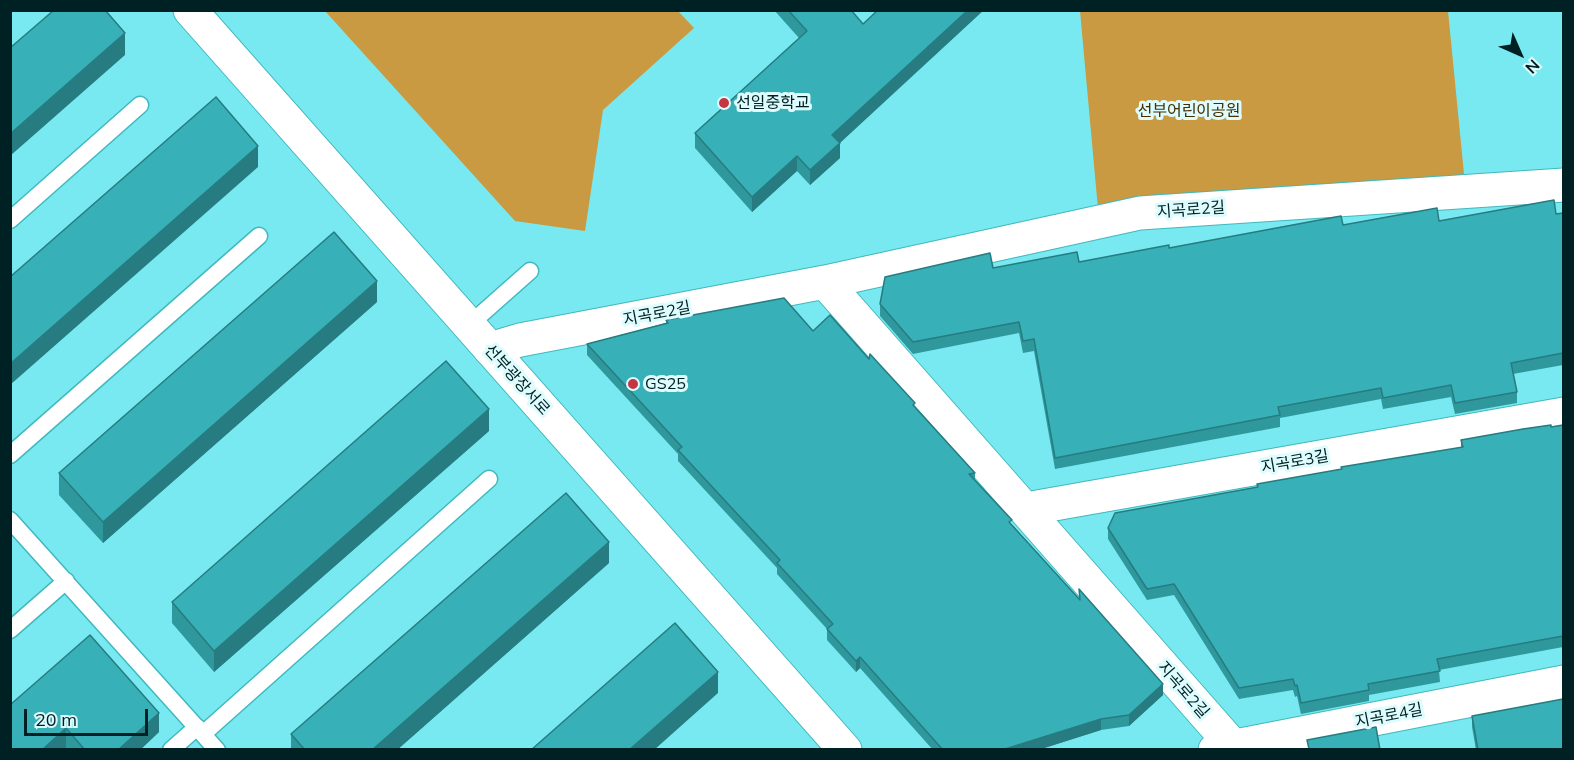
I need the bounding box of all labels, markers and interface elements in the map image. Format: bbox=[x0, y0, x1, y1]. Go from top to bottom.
north arrow bbox=[1490, 24, 1550, 84]
text: N bbox=[1521, 55, 1544, 78]
place label: 선일중학교 bbox=[736, 93, 810, 113]
marker: 선일중학교 bbox=[717, 96, 731, 110]
park label: 선부어린이공원 bbox=[1137, 101, 1241, 121]
street label: 지곡로2길 bbox=[1156, 198, 1226, 222]
street label: 지곡로2길 bbox=[622, 298, 692, 330]
street label: 선부광장서로 bbox=[480, 341, 554, 419]
place label: GS25 bbox=[645, 374, 686, 394]
marker: GS25 bbox=[626, 377, 640, 391]
street label: 지곡로3길 bbox=[1260, 447, 1330, 477]
street label: 지곡로2길 bbox=[1153, 658, 1213, 722]
scale bar bbox=[27, 697, 152, 735]
street label: 지곡로4길 bbox=[1354, 700, 1424, 732]
text: 20 m bbox=[35, 708, 77, 731]

